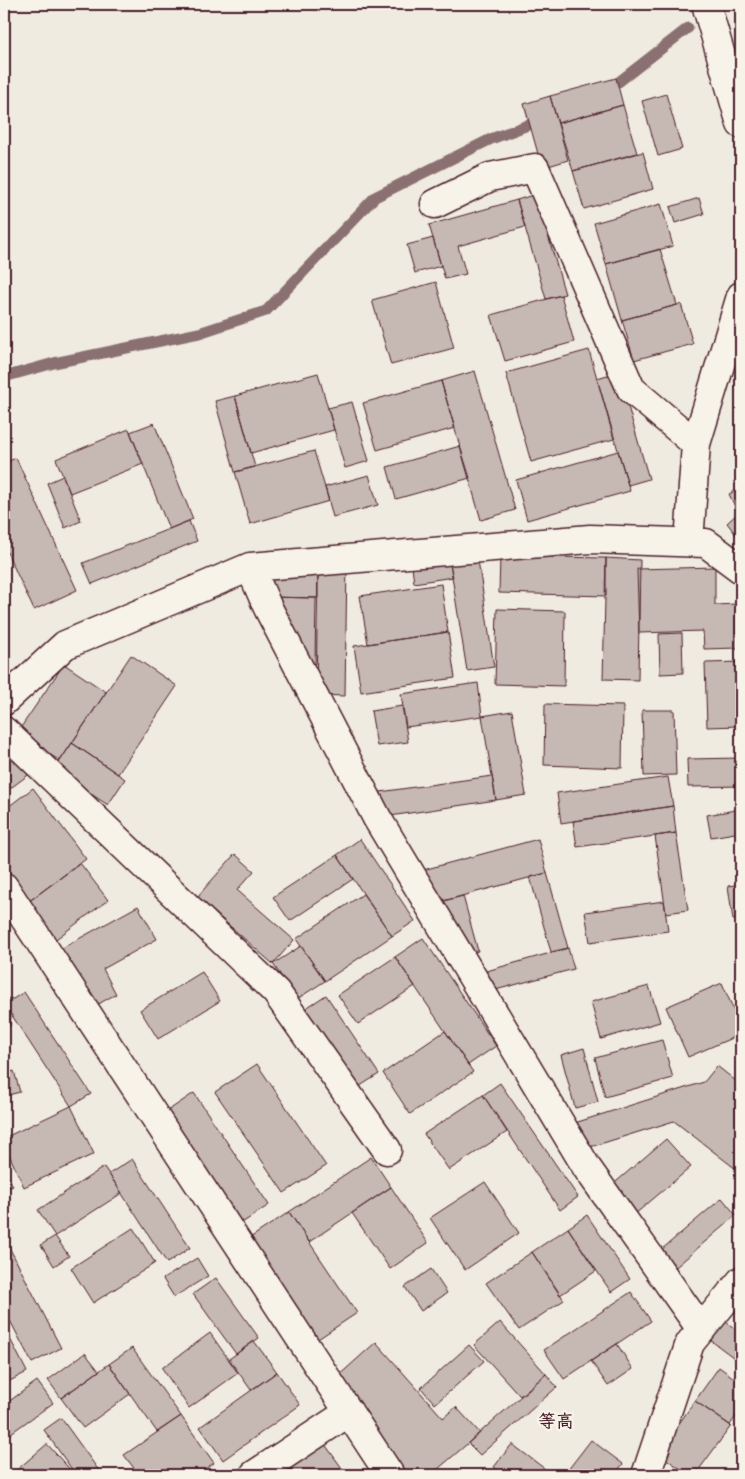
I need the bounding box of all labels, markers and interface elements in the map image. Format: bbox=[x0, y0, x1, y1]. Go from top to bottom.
district label: 等高 bbox=[538, 1405, 574, 1437]

